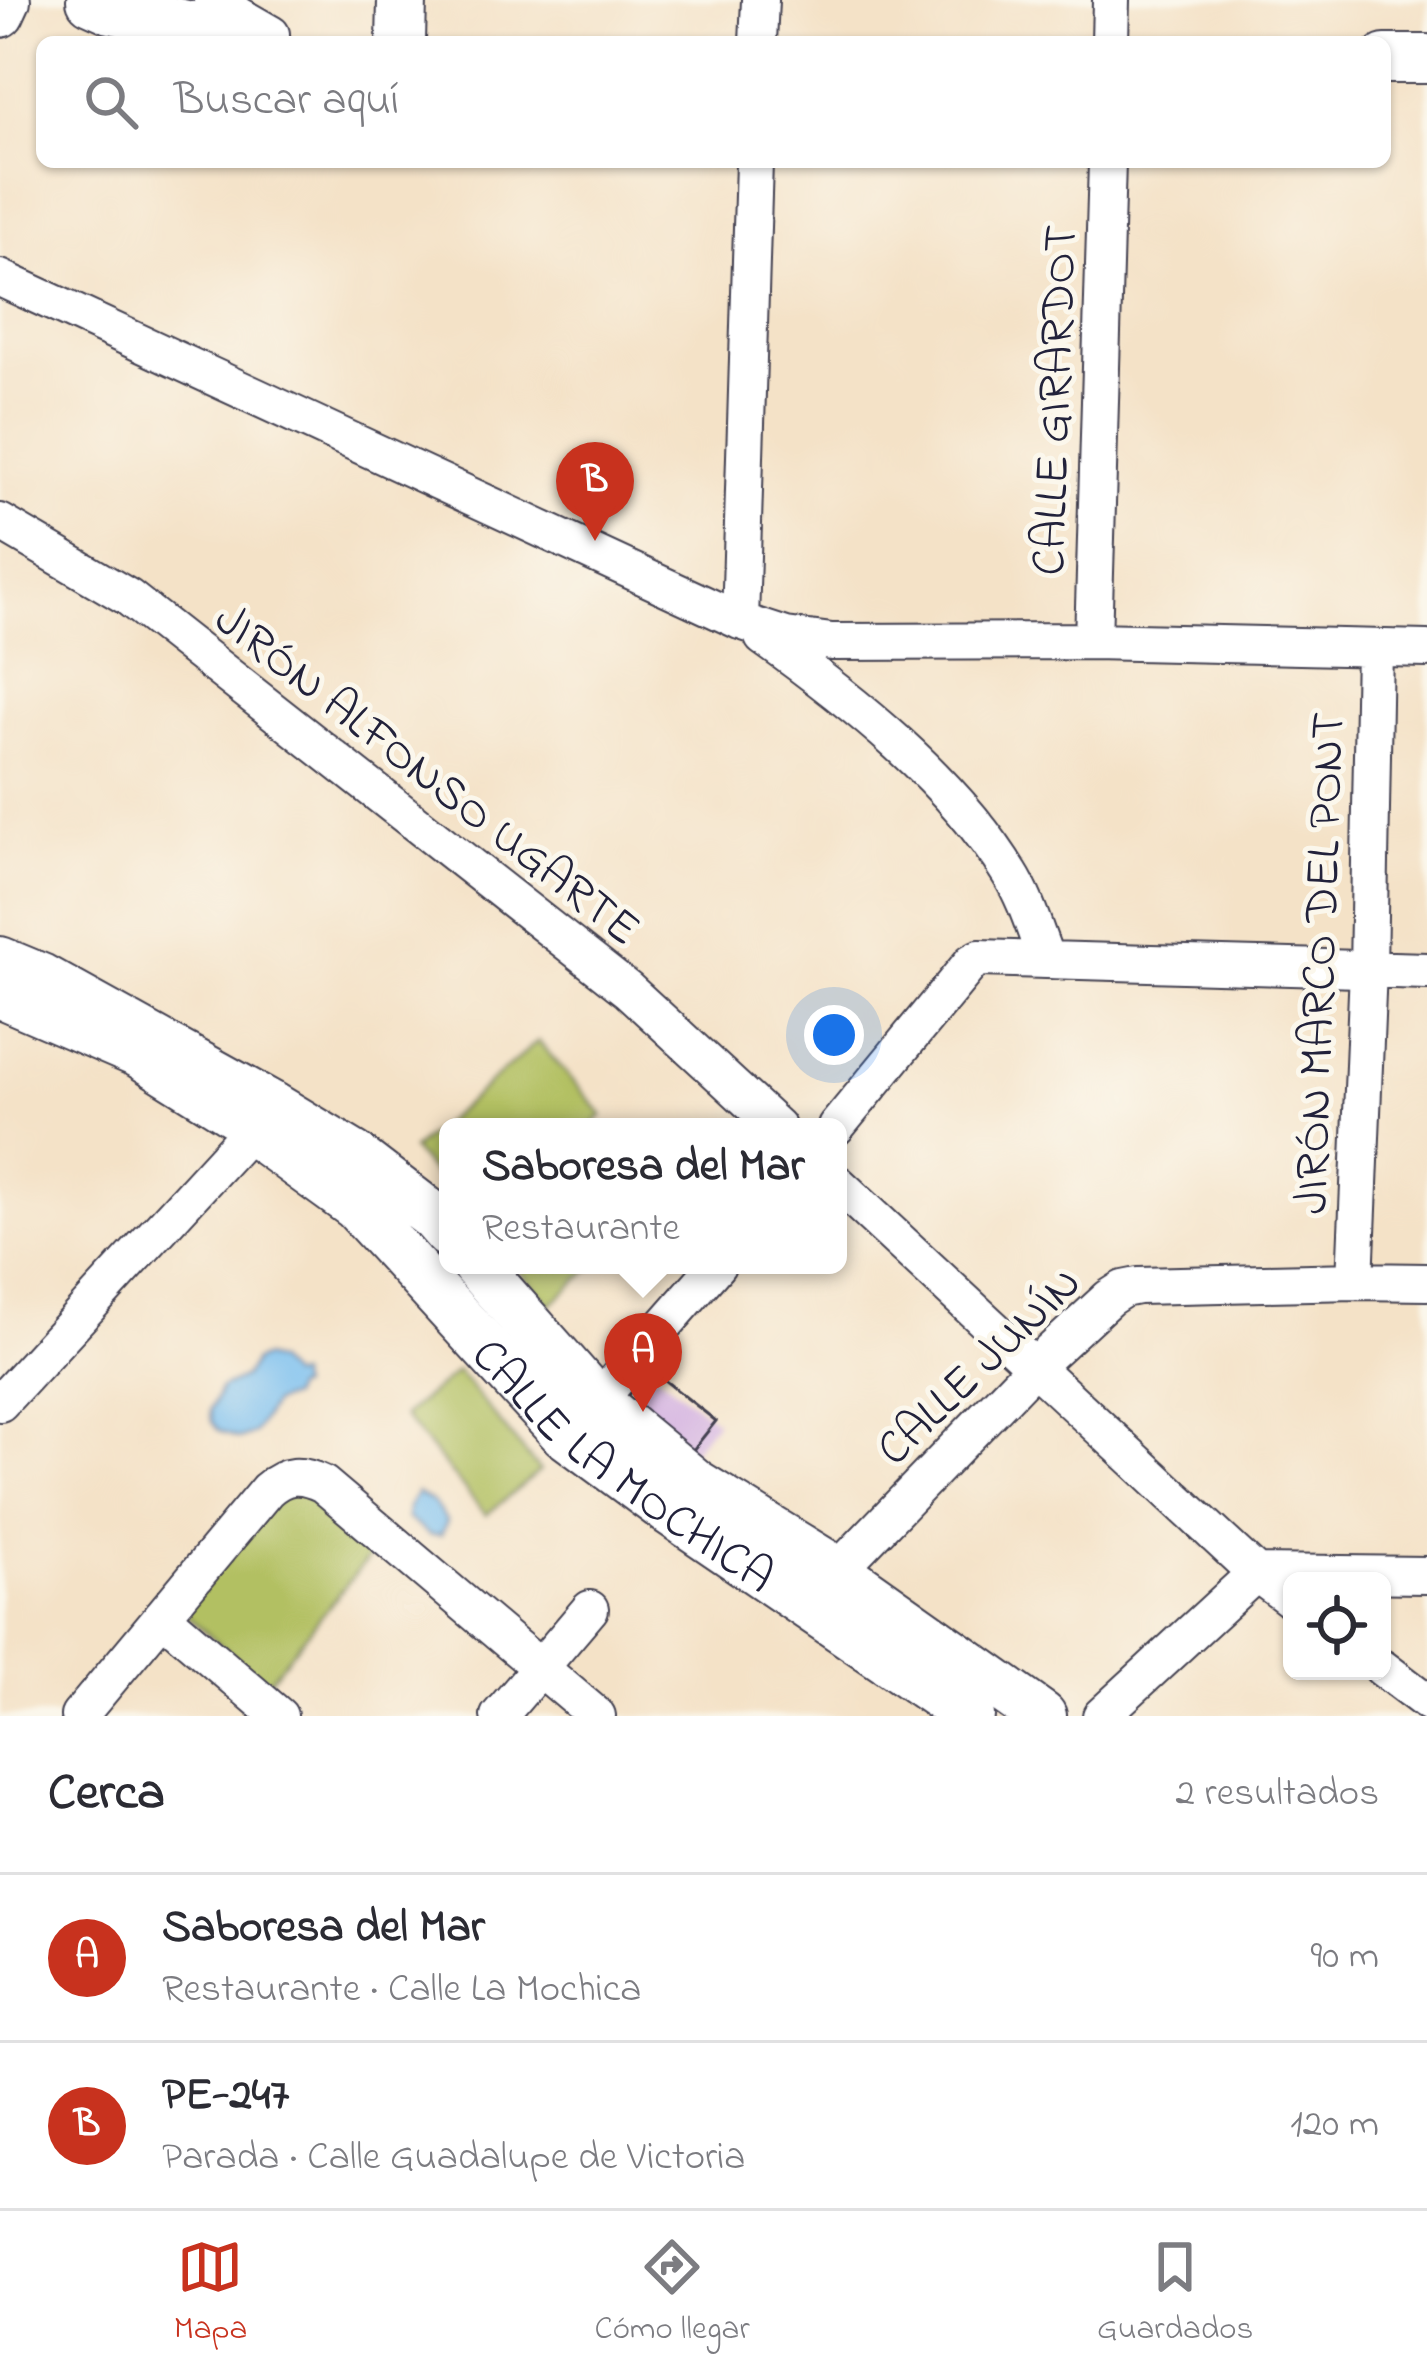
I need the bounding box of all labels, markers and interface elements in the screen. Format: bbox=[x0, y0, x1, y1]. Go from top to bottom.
search box bbox=[36, 36, 1391, 168]
icon: search bbox=[78, 69, 144, 135]
text: Buscar aquí bbox=[174, 69, 399, 135]
street label: CALLE GIRARDOT bbox=[1016, 224, 1098, 577]
pin: B bbox=[556, 442, 634, 541]
street label: JIRÓN ALFONSO UGARTE bbox=[198, 587, 654, 965]
street label: JIRÓN MARCO DEL PONT bbox=[1278, 711, 1366, 1215]
your location bbox=[804, 1005, 864, 1065]
popup bbox=[439, 1118, 847, 1274]
text: Saboresa del Mar bbox=[482, 1135, 804, 1201]
text: Restaurante bbox=[482, 1201, 680, 1258]
street label: CALLE JUNÍN bbox=[862, 1251, 1099, 1484]
pin: A bbox=[604, 1313, 682, 1412]
street label: CALLE LA MOCHICA bbox=[466, 1320, 792, 1600]
map controls bbox=[1283, 1572, 1391, 1680]
button: locate bbox=[1283, 1572, 1391, 1680]
text: Cerca bbox=[48, 1757, 165, 1832]
text: 2 resultados bbox=[1175, 1766, 1379, 1823]
text: Saboresa del Mar bbox=[162, 1896, 485, 1962]
text: A bbox=[75, 1929, 99, 1986]
text: 90 m bbox=[1310, 1929, 1379, 1986]
text: Restaurante · Calle La Mochica bbox=[162, 1962, 641, 2019]
text: PE-247 bbox=[162, 2064, 289, 2130]
text: B bbox=[74, 2097, 100, 2154]
text: 120 m bbox=[1290, 2097, 1379, 2154]
text: Parada · Calle Guadalupe de Victoria bbox=[162, 2130, 745, 2187]
tab: Mapa bbox=[174, 2234, 247, 2354]
tab: Cómo llegar bbox=[595, 2234, 750, 2354]
tab: Guardados bbox=[1097, 2234, 1253, 2354]

